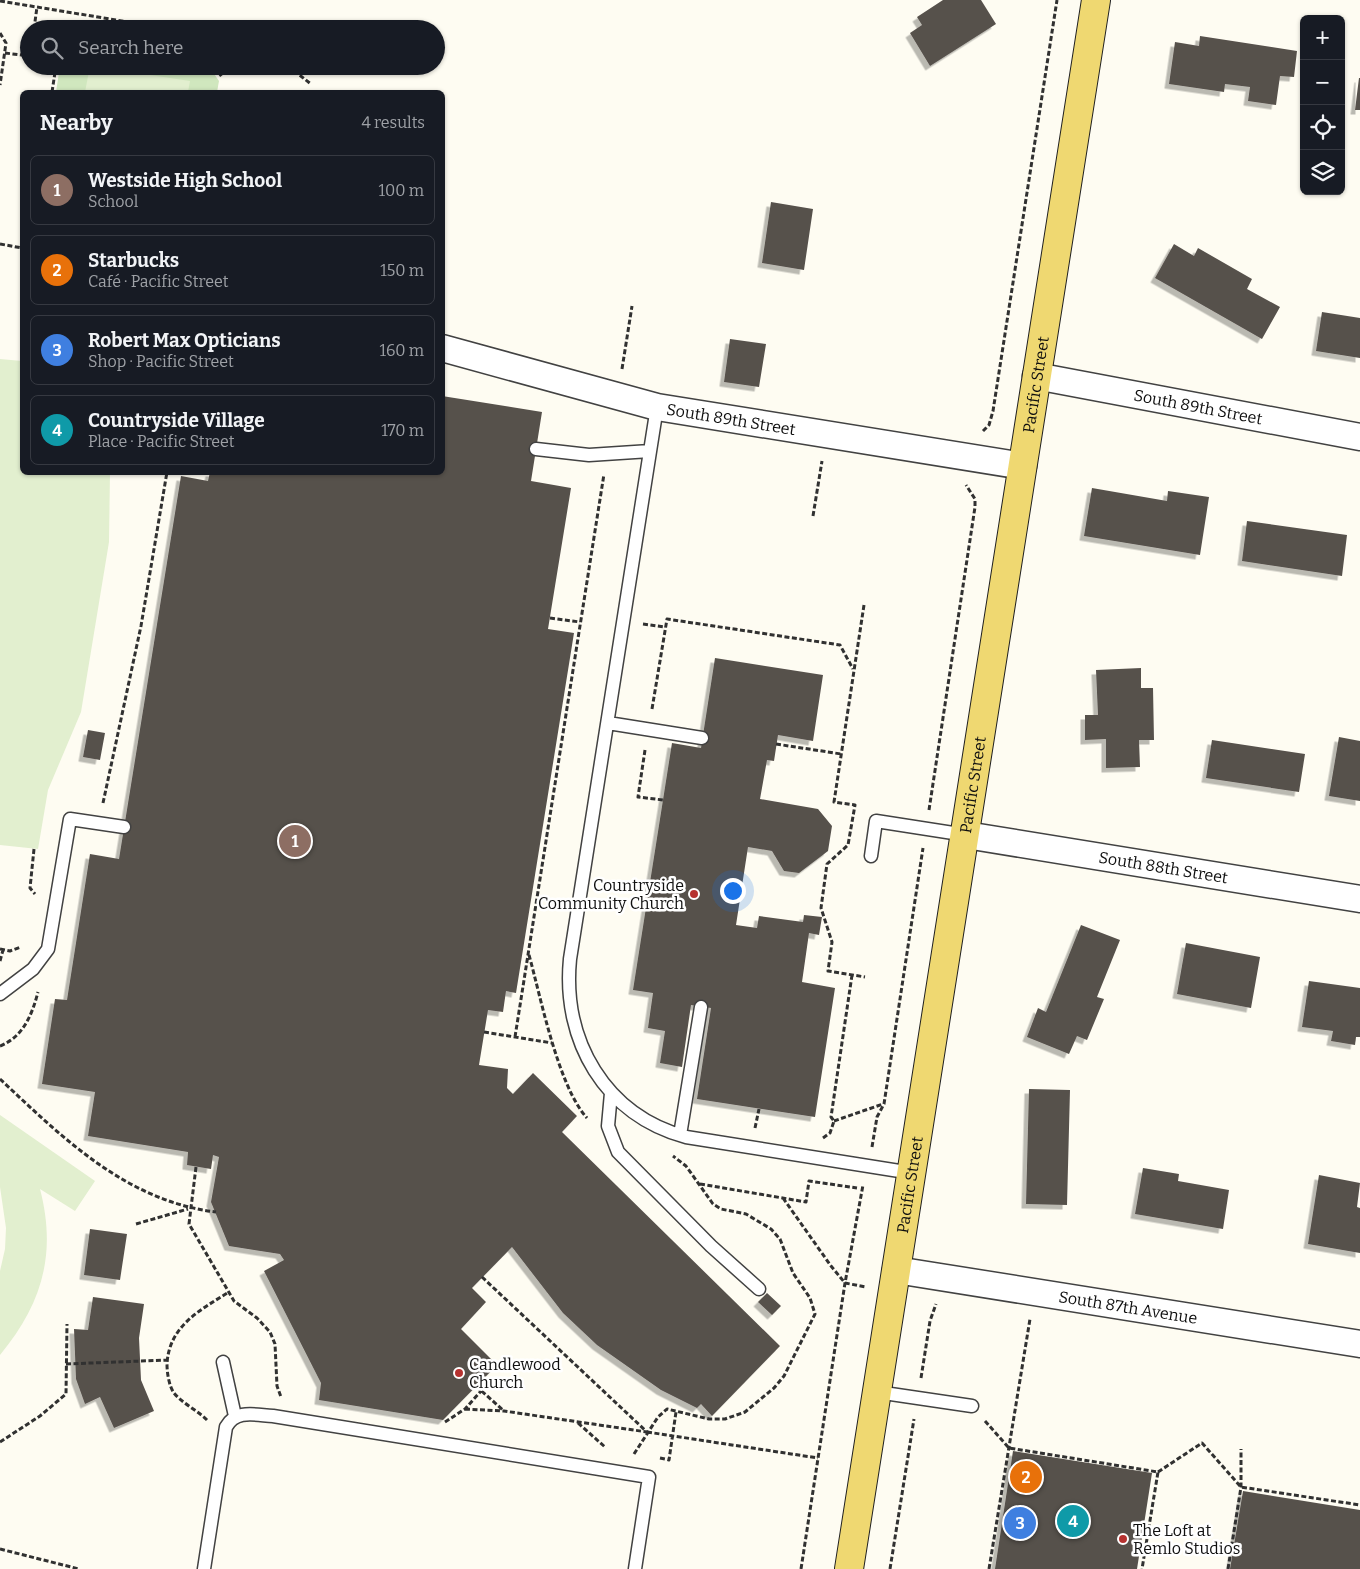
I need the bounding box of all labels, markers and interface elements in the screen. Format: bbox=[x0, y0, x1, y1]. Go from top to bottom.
map controls bbox=[1300, 15, 1345, 195]
button: + bbox=[1300, 15, 1345, 60]
search box bbox=[20, 20, 445, 75]
icon: search bbox=[38, 34, 66, 62]
text: Search here bbox=[78, 36, 183, 59]
button: − bbox=[1300, 60, 1345, 105]
button: locate bbox=[1300, 105, 1345, 150]
text: Nearby bbox=[40, 110, 113, 136]
text: 4 results bbox=[362, 113, 425, 132]
button: layers bbox=[1300, 150, 1345, 195]
text: Westside High School bbox=[88, 169, 282, 192]
text: 1 bbox=[54, 181, 60, 200]
text: 100 m bbox=[379, 181, 424, 200]
text: School bbox=[88, 192, 138, 211]
text: Starbucks bbox=[88, 249, 179, 272]
text: 2 bbox=[52, 261, 62, 280]
text: 150 m bbox=[380, 261, 424, 280]
text: Café · Pacific Street bbox=[88, 272, 228, 291]
text: Robert Max Opticians bbox=[88, 329, 281, 352]
street label: Pacific Street bbox=[1018, 335, 1052, 434]
text: 3 bbox=[52, 341, 62, 360]
text: 160 m bbox=[379, 341, 424, 360]
text: Shop · Pacific Street bbox=[88, 352, 234, 371]
street label: South 89th Street bbox=[1132, 385, 1264, 428]
street label: South 89th Street bbox=[665, 399, 797, 439]
text: Countryside Village bbox=[88, 409, 265, 432]
text: 4 bbox=[52, 421, 62, 440]
text: 170 m bbox=[381, 421, 424, 440]
text: Place · Pacific Street bbox=[88, 432, 235, 451]
street label: Pacific Street bbox=[955, 735, 989, 834]
pin: 1 bbox=[279, 822, 311, 860]
street label: South 88th Street bbox=[1098, 847, 1230, 887]
place label: Countryside Community Church bbox=[538, 876, 684, 913]
your location bbox=[720, 878, 746, 904]
marker: Countryside Community Church bbox=[688, 888, 700, 900]
street label: Pacific Street bbox=[893, 1135, 927, 1235]
street label: South 87th Avenue bbox=[1057, 1287, 1199, 1327]
place label: Candlewood Church bbox=[469, 1355, 561, 1392]
marker: Candlewood Church bbox=[453, 1367, 465, 1379]
pin: 2 bbox=[1010, 1458, 1042, 1496]
pin: 4 bbox=[1057, 1502, 1089, 1540]
pin: 3 bbox=[1004, 1504, 1036, 1542]
place label: The Loft at Remlo Studios bbox=[1133, 1521, 1240, 1558]
marker: The Loft at Remlo Studios bbox=[1117, 1533, 1129, 1545]

